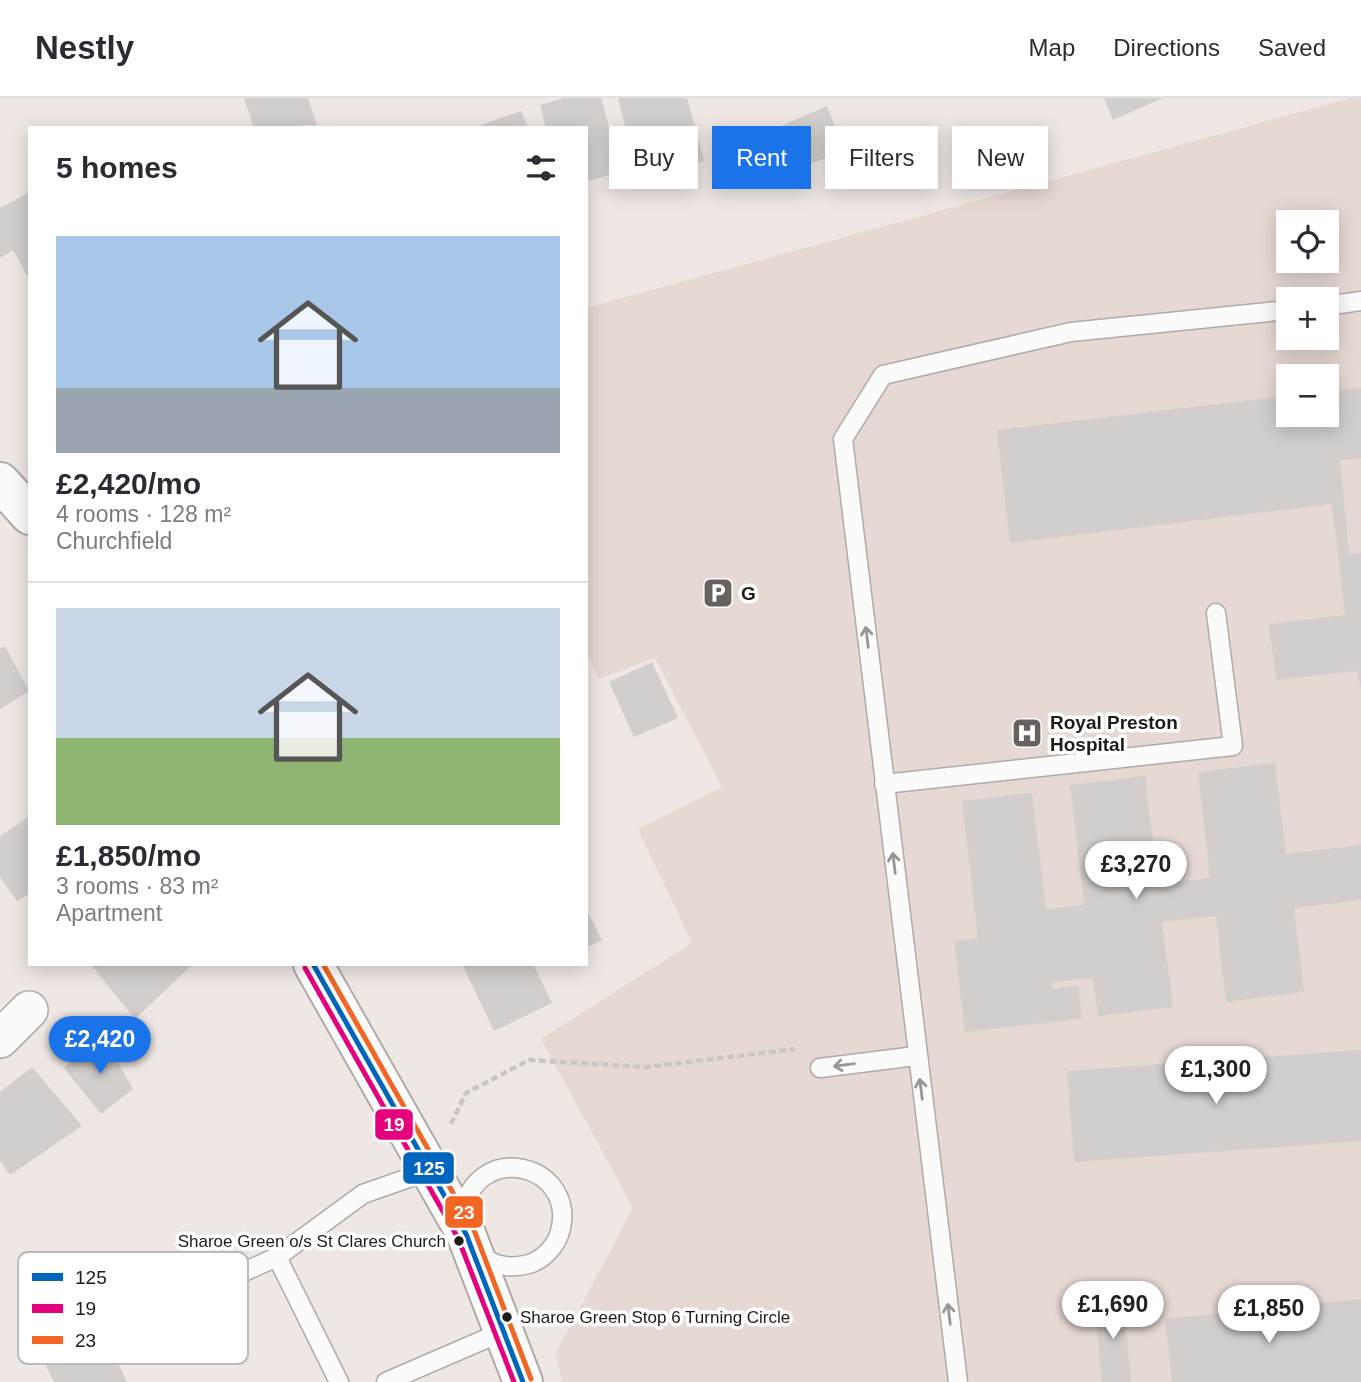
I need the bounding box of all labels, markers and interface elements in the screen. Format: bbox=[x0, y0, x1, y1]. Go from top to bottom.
text: Nestly bbox=[35, 29, 134, 66]
text: Map bbox=[1029, 34, 1075, 61]
text: Directions bbox=[1113, 34, 1220, 61]
text: Saved bbox=[1258, 34, 1326, 61]
chip: Buy bbox=[609, 126, 698, 189]
chip: Rent bbox=[712, 126, 811, 189]
chip: Filters bbox=[825, 126, 938, 189]
chip: New bbox=[952, 126, 1048, 189]
icon: filters bbox=[522, 149, 560, 187]
text: 5 homes bbox=[56, 151, 178, 184]
map controls bbox=[1276, 210, 1339, 427]
button: locate bbox=[1276, 210, 1339, 273]
icon: home bbox=[245, 282, 371, 408]
button: + bbox=[1276, 287, 1339, 350]
button: − bbox=[1276, 364, 1339, 427]
text: £2,420/mo bbox=[56, 467, 201, 500]
text: 4 rooms · 128 m² bbox=[56, 501, 231, 527]
text: Churchfield bbox=[56, 528, 172, 554]
parking icon: G bbox=[701, 576, 735, 610]
place label: G bbox=[741, 583, 756, 604]
one-way arrow bbox=[860, 626, 873, 649]
icon: home bbox=[245, 654, 371, 780]
place label: Royal Preston Hospital bbox=[1050, 712, 1178, 755]
hospital icon: Royal Preston Hospital bbox=[1010, 716, 1044, 750]
text: £1,850/mo bbox=[56, 839, 201, 872]
pin: £3,270 bbox=[1079, 842, 1193, 901]
text: £3,270 bbox=[1101, 851, 1171, 877]
one-way arrow bbox=[887, 852, 900, 875]
text: 3 rooms · 83 m² bbox=[56, 873, 218, 899]
text: Apartment bbox=[56, 900, 162, 926]
pin: £2,420 bbox=[43, 1016, 157, 1076]
text: £2,420 bbox=[65, 1026, 135, 1052]
pin: £1,300 bbox=[1159, 1046, 1273, 1106]
text: £1,300 bbox=[1181, 1056, 1251, 1082]
one-way arrow bbox=[833, 1058, 856, 1071]
one-way arrow bbox=[914, 1078, 927, 1100]
line badge: 19 bbox=[374, 1108, 414, 1141]
text: 19 bbox=[383, 1114, 405, 1135]
line badge: 125 bbox=[402, 1151, 455, 1185]
text: 125 bbox=[413, 1158, 445, 1179]
line badge: 23 bbox=[444, 1195, 484, 1229]
text: 23 bbox=[453, 1202, 475, 1223]
place label: Sharoe Green o/s St Clares Church bbox=[178, 1232, 446, 1251]
marker: Sharoe Green o/s St Clares Church bbox=[452, 1234, 466, 1248]
legend bbox=[18, 1252, 248, 1364]
text: 125 bbox=[75, 1267, 107, 1288]
pin: £1,690 bbox=[1056, 1282, 1170, 1341]
pin: £1,850 bbox=[1212, 1286, 1326, 1345]
text: £1,690 bbox=[1078, 1291, 1148, 1317]
text: £1,850 bbox=[1234, 1295, 1304, 1321]
text: 19 bbox=[75, 1298, 96, 1319]
one-way arrow bbox=[943, 1303, 956, 1326]
place label: Sharoe Green Stop 6 Turning Circle bbox=[520, 1308, 790, 1327]
marker: Sharoe Green Stop 6 Turning Circle bbox=[500, 1310, 514, 1324]
text: 23 bbox=[75, 1330, 96, 1351]

